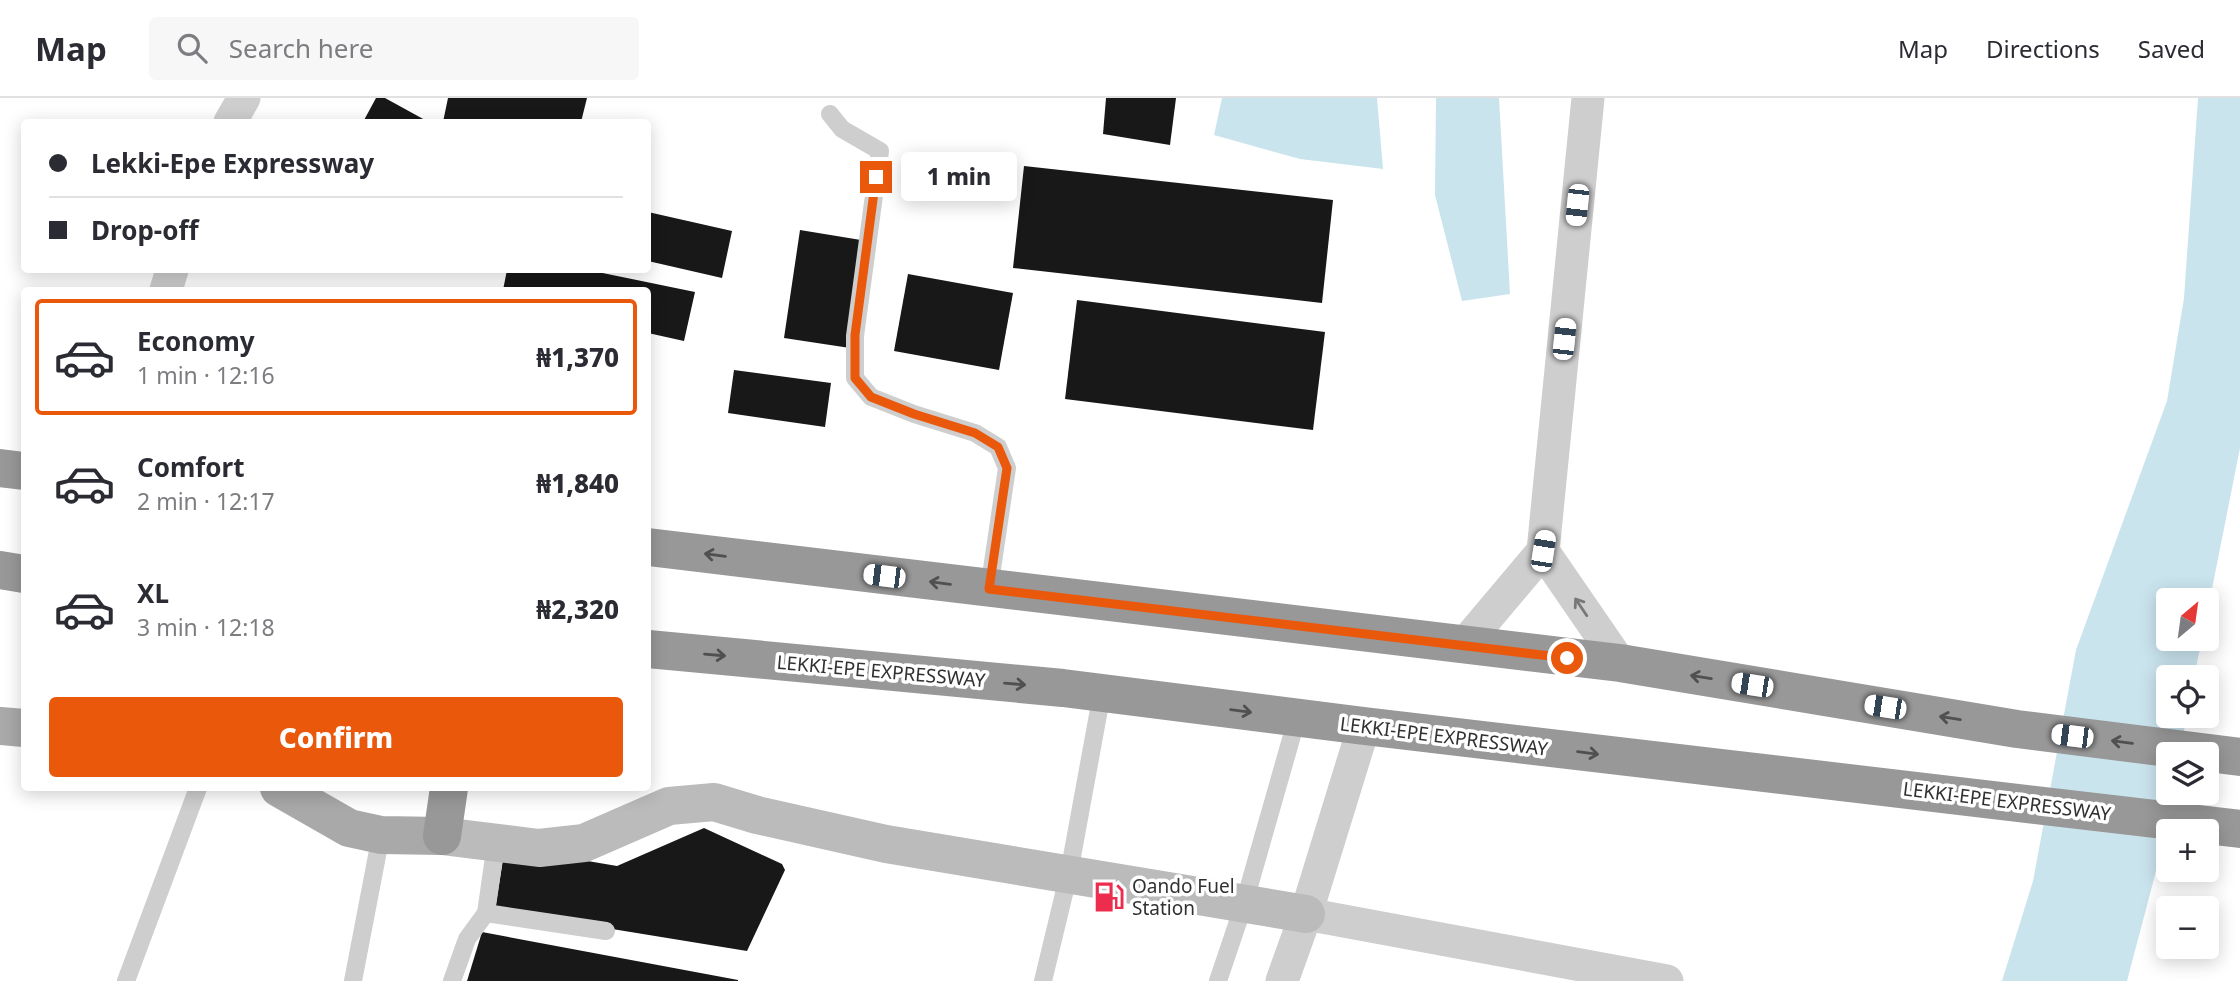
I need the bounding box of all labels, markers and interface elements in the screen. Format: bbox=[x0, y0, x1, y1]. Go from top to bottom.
search box bbox=[149, 17, 639, 80]
text: Map bbox=[35, 26, 107, 71]
icon: search bbox=[173, 29, 211, 67]
text: Search here bbox=[229, 30, 373, 66]
text: Map bbox=[1898, 32, 1948, 65]
text: Directions bbox=[1986, 32, 2100, 65]
text: Saved bbox=[2138, 32, 2205, 65]
text: Lekki-Epe Expressway bbox=[91, 145, 374, 181]
callout: 1 min bbox=[900, 153, 1016, 202]
text: 1 min bbox=[927, 160, 991, 192]
route end bbox=[860, 161, 892, 193]
car bbox=[1565, 183, 1590, 227]
text: Drop-off bbox=[91, 212, 198, 248]
car bbox=[1552, 317, 1577, 361]
text: Economy bbox=[137, 323, 255, 359]
icon: car bbox=[53, 326, 116, 389]
text: ₦1,370 bbox=[536, 339, 619, 375]
text: 1 min · 12:16 bbox=[137, 359, 275, 391]
text: Comfort bbox=[137, 449, 245, 485]
icon: car bbox=[53, 452, 116, 515]
text: ₦1,840 bbox=[536, 465, 619, 501]
text: 2 min · 12:17 bbox=[137, 485, 275, 517]
car bbox=[1530, 529, 1557, 573]
one-way arrow bbox=[704, 549, 726, 562]
car bbox=[862, 563, 907, 589]
text: XL bbox=[137, 575, 169, 611]
one-way arrow bbox=[930, 577, 952, 590]
icon: car bbox=[53, 578, 116, 641]
north arrow bbox=[2156, 588, 2219, 651]
map controls bbox=[2156, 588, 2219, 959]
text: ₦2,320 bbox=[536, 591, 619, 627]
one-way arrow bbox=[1574, 598, 1588, 617]
text: 3 min · 12:18 bbox=[137, 611, 275, 643]
route start bbox=[1551, 642, 1583, 674]
one-way arrow bbox=[704, 649, 726, 662]
street label: LEKKI-EPE EXPRESSWAY bbox=[776, 649, 987, 693]
button: locate bbox=[2156, 665, 2219, 728]
one-way arrow bbox=[1690, 670, 1713, 683]
car bbox=[1730, 671, 1775, 699]
one-way arrow bbox=[1003, 678, 1026, 691]
car bbox=[1863, 693, 1908, 721]
button: Confirm bbox=[49, 697, 623, 777]
one-way arrow bbox=[1229, 704, 1252, 717]
street label: LEKKI-EPE EXPRESSWAY bbox=[1339, 710, 1550, 762]
one-way arrow bbox=[1939, 711, 1962, 724]
car bbox=[2050, 723, 2095, 749]
one-way arrow bbox=[2111, 736, 2134, 749]
button: layers bbox=[2156, 742, 2219, 805]
one-way arrow bbox=[1577, 746, 1599, 759]
street label: LEKKI-EPE EXPRESSWAY bbox=[1902, 775, 2113, 827]
button: + bbox=[2156, 819, 2219, 882]
place label: Oando Fuel Station bbox=[1132, 873, 1235, 921]
fuel station icon: Oando Fuel Station bbox=[1092, 880, 1126, 914]
button: − bbox=[2156, 896, 2219, 959]

